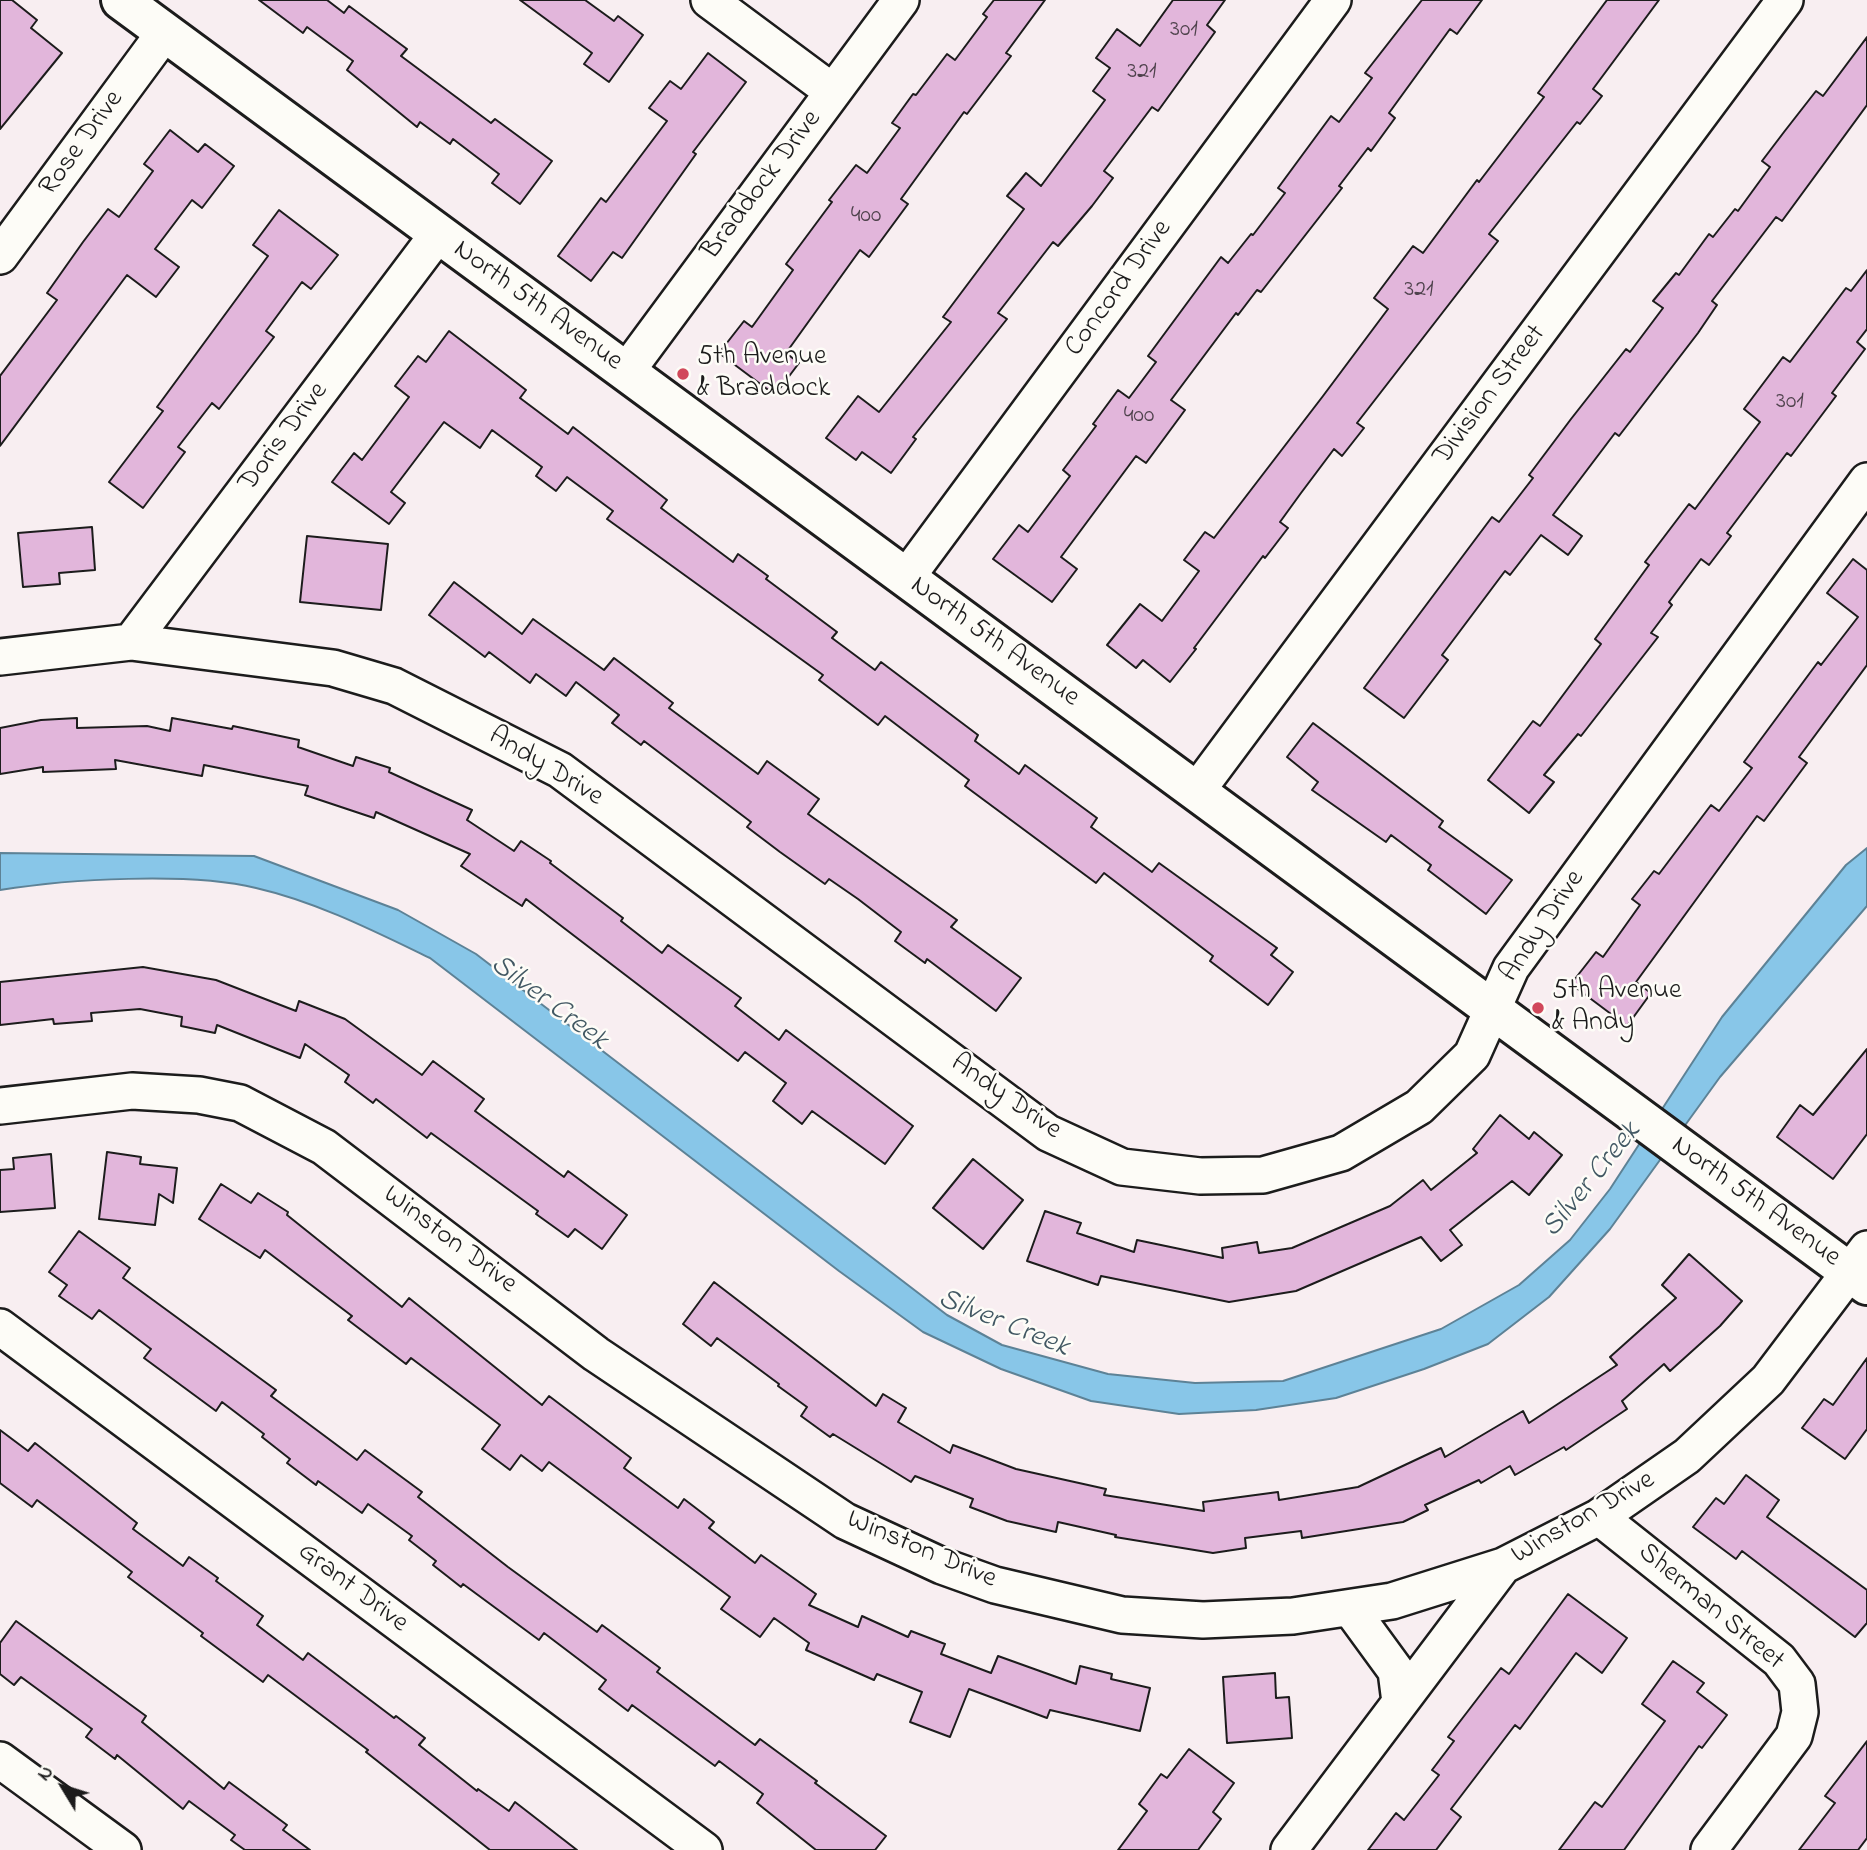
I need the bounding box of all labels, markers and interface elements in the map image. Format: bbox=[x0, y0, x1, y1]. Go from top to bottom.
house number: 301 bbox=[1170, 17, 1198, 45]
house number: 321 bbox=[1127, 59, 1157, 87]
street label: Rose Drive bbox=[33, 85, 133, 203]
street label: Braddock Drive bbox=[696, 104, 830, 268]
house number: 400 bbox=[851, 203, 881, 231]
street label: Concord Drive bbox=[1059, 214, 1181, 364]
street label: North 5th Avenue bbox=[446, 234, 628, 380]
house number: 321 bbox=[1404, 277, 1434, 305]
street label: Division Street bbox=[1427, 319, 1555, 473]
place label: 5th Avenue & Braddock bbox=[697, 341, 830, 407]
marker: 5th Avenue & Braddock bbox=[675, 366, 691, 382]
street label: Doris Drive bbox=[233, 377, 337, 499]
house number: 301 bbox=[1776, 389, 1804, 417]
house number: 400 bbox=[1124, 403, 1154, 431]
street label: North 5th Avenue bbox=[903, 570, 1085, 716]
street label: Andy Drive bbox=[482, 721, 608, 815]
street label: Andy Drive bbox=[1494, 865, 1594, 989]
water label: Silver Creek bbox=[482, 948, 614, 1060]
place label: 5th Avenue & Andy bbox=[1552, 975, 1681, 1041]
marker: 5th Avenue & Andy bbox=[1530, 1000, 1546, 1016]
street label: Andy Drive bbox=[943, 1048, 1067, 1148]
water label: Silver Creek bbox=[1536, 1116, 1650, 1246]
street label: North 5th Avenue bbox=[1664, 1130, 1846, 1276]
street label: Winston Drive bbox=[375, 1180, 523, 1302]
water label: Silver Creek bbox=[932, 1282, 1074, 1368]
street label: Winston Drive bbox=[1507, 1465, 1661, 1573]
street label: Winston Drive bbox=[841, 1504, 1001, 1598]
street label: Grant Drive bbox=[290, 1536, 414, 1642]
street label: Sherman Street bbox=[1630, 1537, 1790, 1679]
north arrow bbox=[28, 1752, 98, 1822]
text: N bbox=[31, 1760, 61, 1787]

